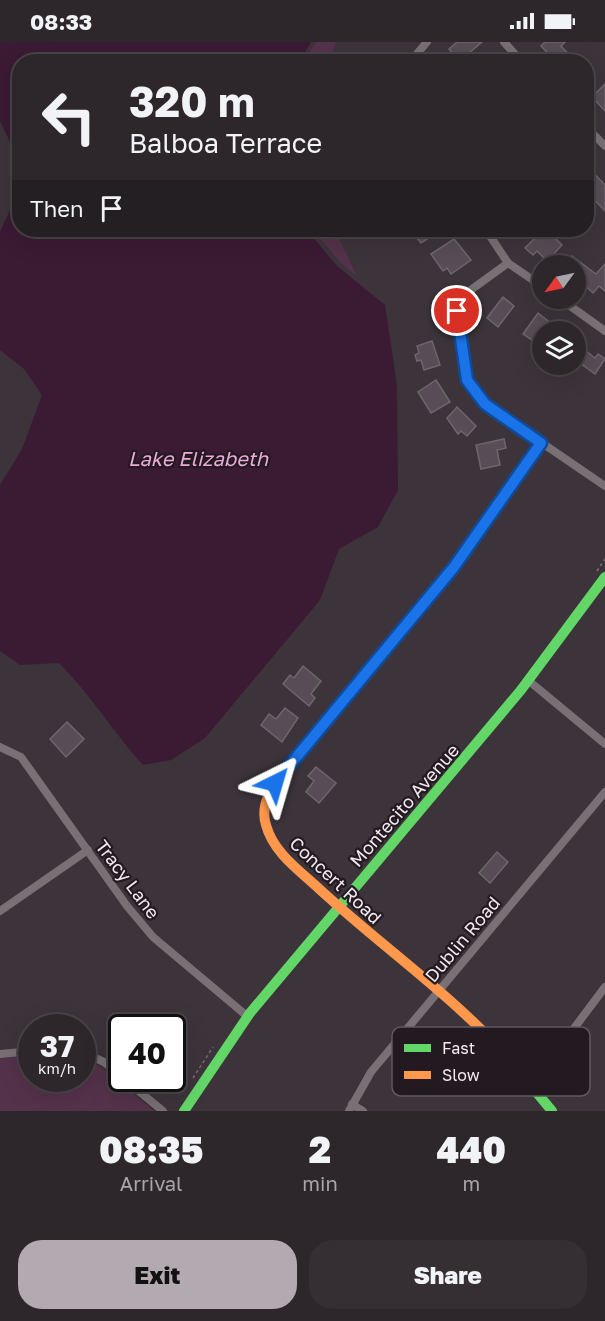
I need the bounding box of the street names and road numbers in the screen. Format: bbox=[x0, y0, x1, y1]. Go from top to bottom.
street label: Montecito Avenue bbox=[345, 739, 463, 871]
street label: Concert Road bbox=[286, 832, 386, 928]
street label: Tracy Lane bbox=[91, 835, 165, 923]
street label: Dublin Road bbox=[420, 892, 504, 986]

